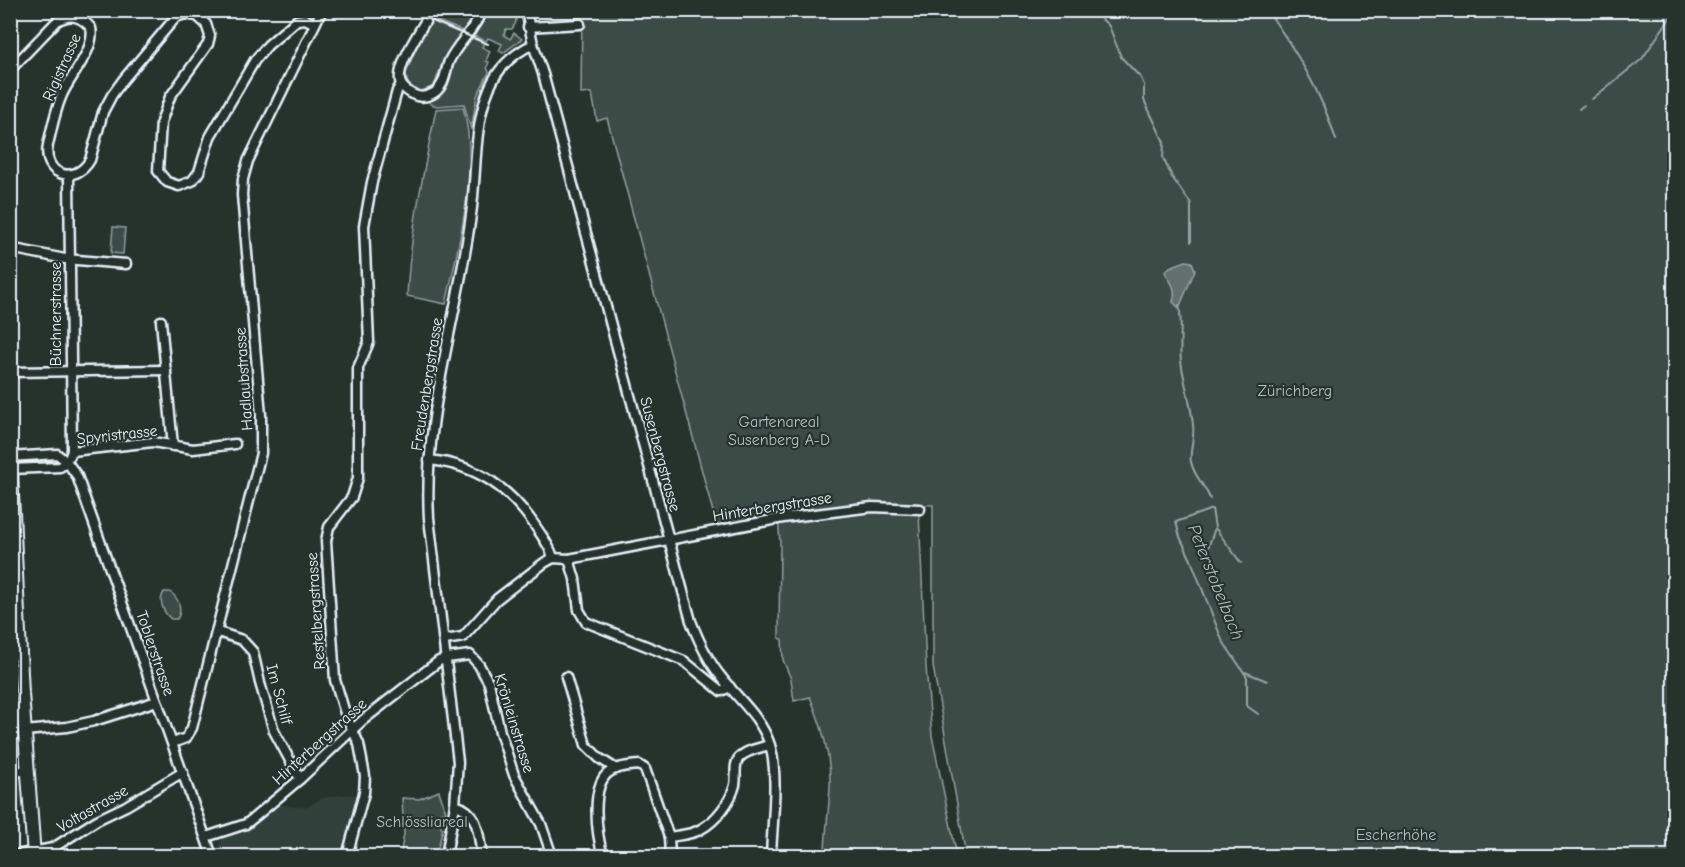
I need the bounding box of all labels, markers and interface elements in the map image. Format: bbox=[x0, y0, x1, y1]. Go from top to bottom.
street label: Rigistrasse bbox=[39, 31, 85, 104]
street label: Büchnerstrasse bbox=[47, 262, 65, 366]
street label: Freudenbergstrasse bbox=[408, 316, 446, 452]
street label: Hadlaubstrasse bbox=[231, 327, 257, 431]
park label: Zürichberg bbox=[1258, 382, 1332, 400]
street label: Susenbergstrasse bbox=[636, 395, 684, 514]
park label: Gartenareal Susenberg A-D bbox=[728, 413, 830, 449]
street label: Spyristrasse bbox=[76, 422, 158, 448]
street label: Hinterbergstrasse bbox=[711, 489, 833, 525]
water label: Peterstobelbach bbox=[1183, 521, 1248, 643]
street label: Restelbergstrasse bbox=[303, 552, 329, 670]
street label: Toblerstrasse bbox=[132, 609, 178, 698]
street label: Im Schilf bbox=[262, 662, 296, 728]
street label: Krönleinstrasse bbox=[490, 671, 538, 775]
street label: Hinterbergstrasse bbox=[269, 695, 370, 789]
street label: Voltastrasse bbox=[54, 781, 131, 836]
park label: Schlössliareal bbox=[376, 813, 468, 831]
park label: Escherhöhe bbox=[1356, 826, 1436, 844]

